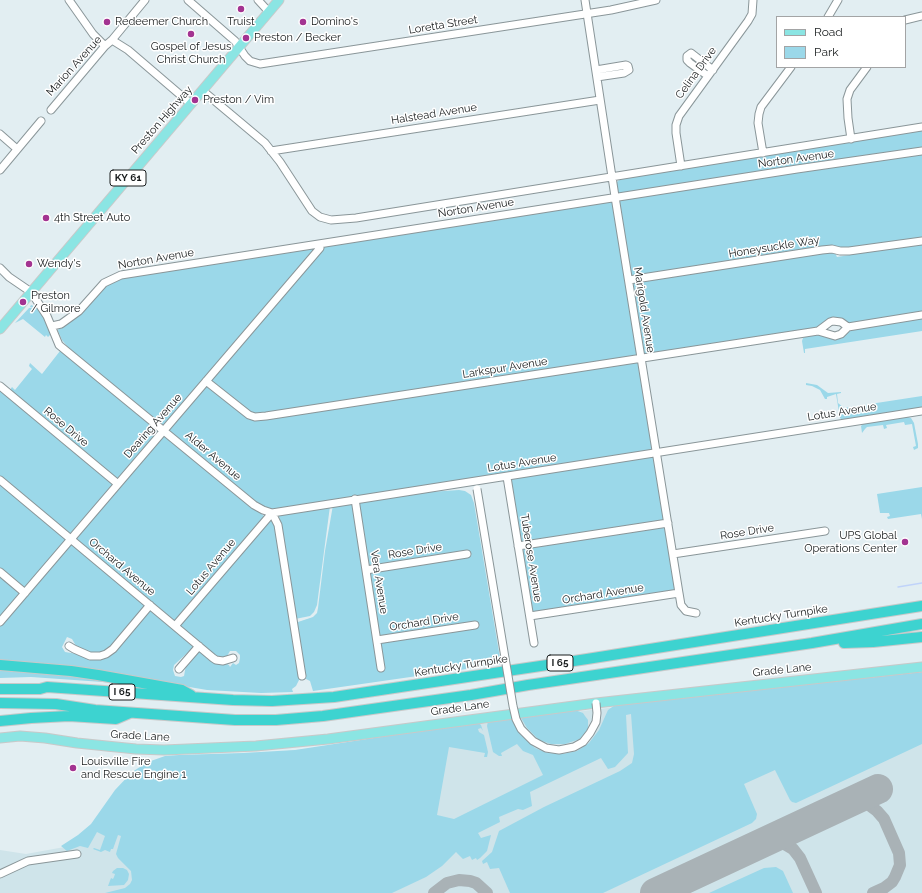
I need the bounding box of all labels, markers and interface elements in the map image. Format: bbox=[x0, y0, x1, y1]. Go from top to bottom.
marker: Truist bbox=[236, 4, 246, 14]
street label: Loretta Street bbox=[408, 13, 478, 37]
place label: Redeemer Church bbox=[115, 15, 208, 29]
place label: Truist bbox=[227, 15, 255, 29]
place label: Domino's bbox=[311, 15, 358, 29]
legend bbox=[776, 16, 906, 68]
marker: Redeemer Church bbox=[102, 17, 112, 27]
marker: Domino's bbox=[298, 17, 308, 27]
text: Road bbox=[814, 25, 843, 39]
marker: Gospel of Jesus Christ Church bbox=[186, 29, 196, 39]
place label: Preston / Becker bbox=[254, 31, 341, 45]
street label: Marion Avenue bbox=[44, 33, 104, 99]
marker: Preston / Becker bbox=[241, 33, 251, 43]
place label: Gospel of Jesus Christ Church bbox=[151, 40, 231, 66]
street label: Celina Drive bbox=[673, 45, 719, 101]
text: Park bbox=[814, 45, 839, 59]
street label: Preston Highway bbox=[129, 83, 195, 157]
place label: Preston / Vim bbox=[203, 93, 274, 107]
marker: Preston / Vim bbox=[190, 95, 200, 105]
street label: Halstead Avenue bbox=[390, 101, 478, 127]
street label: Norton Avenue bbox=[757, 147, 835, 171]
road number: KY 61 bbox=[110, 170, 146, 186]
street label: Norton Avenue bbox=[437, 195, 515, 221]
place label: 4th Street Auto bbox=[54, 211, 130, 225]
marker: 4th Street Auto bbox=[41, 213, 51, 223]
street label: Honeysuckle Way bbox=[728, 233, 820, 261]
street label: Norton Avenue bbox=[117, 246, 195, 272]
place label: Wendy's bbox=[37, 257, 81, 271]
marker: Wendy's bbox=[24, 259, 34, 269]
street label: Marigold Avenue bbox=[631, 266, 657, 354]
place label: Preston / Gilmore bbox=[31, 289, 81, 315]
marker: Preston / Gilmore bbox=[18, 297, 28, 307]
street label: Larkspur Avenue bbox=[461, 355, 549, 381]
street label: Dearing Avenue bbox=[121, 391, 185, 461]
street label: Lotus Avenue bbox=[807, 400, 877, 424]
street label: Rose Drive bbox=[41, 404, 91, 450]
street label: Alder Avenue bbox=[182, 429, 244, 483]
street label: Lotus Avenue bbox=[487, 451, 557, 475]
street label: Tuberose Avenue bbox=[518, 513, 544, 603]
street label: Rose Drive bbox=[719, 521, 775, 543]
place label: UPS Global Operations Center bbox=[804, 529, 897, 555]
street label: Orchard Avenue bbox=[86, 535, 158, 599]
street label: Lotus Avenue bbox=[184, 536, 238, 598]
marker: UPS Global Operations Center bbox=[900, 537, 910, 547]
street label: Rose Drive bbox=[387, 540, 443, 562]
street label: Vera Avenue bbox=[367, 549, 391, 615]
street label: Orchard Avenue bbox=[561, 581, 645, 607]
street label: Kentucky Turnpike bbox=[733, 602, 829, 630]
street label: Orchard Drive bbox=[388, 610, 460, 634]
street label: Kentucky Turnpike bbox=[413, 652, 509, 680]
road number: I 65 bbox=[547, 655, 573, 671]
street label: Grade Lane bbox=[752, 660, 812, 680]
road number: I 65 bbox=[109, 684, 135, 700]
street label: Grade Lane bbox=[430, 697, 490, 719]
street label: Grade Lane bbox=[110, 728, 170, 744]
place label: Louisville Fire and Rescue Engine 1 bbox=[81, 755, 186, 781]
marker: Louisville Fire and Rescue Engine 1 bbox=[68, 763, 78, 773]

